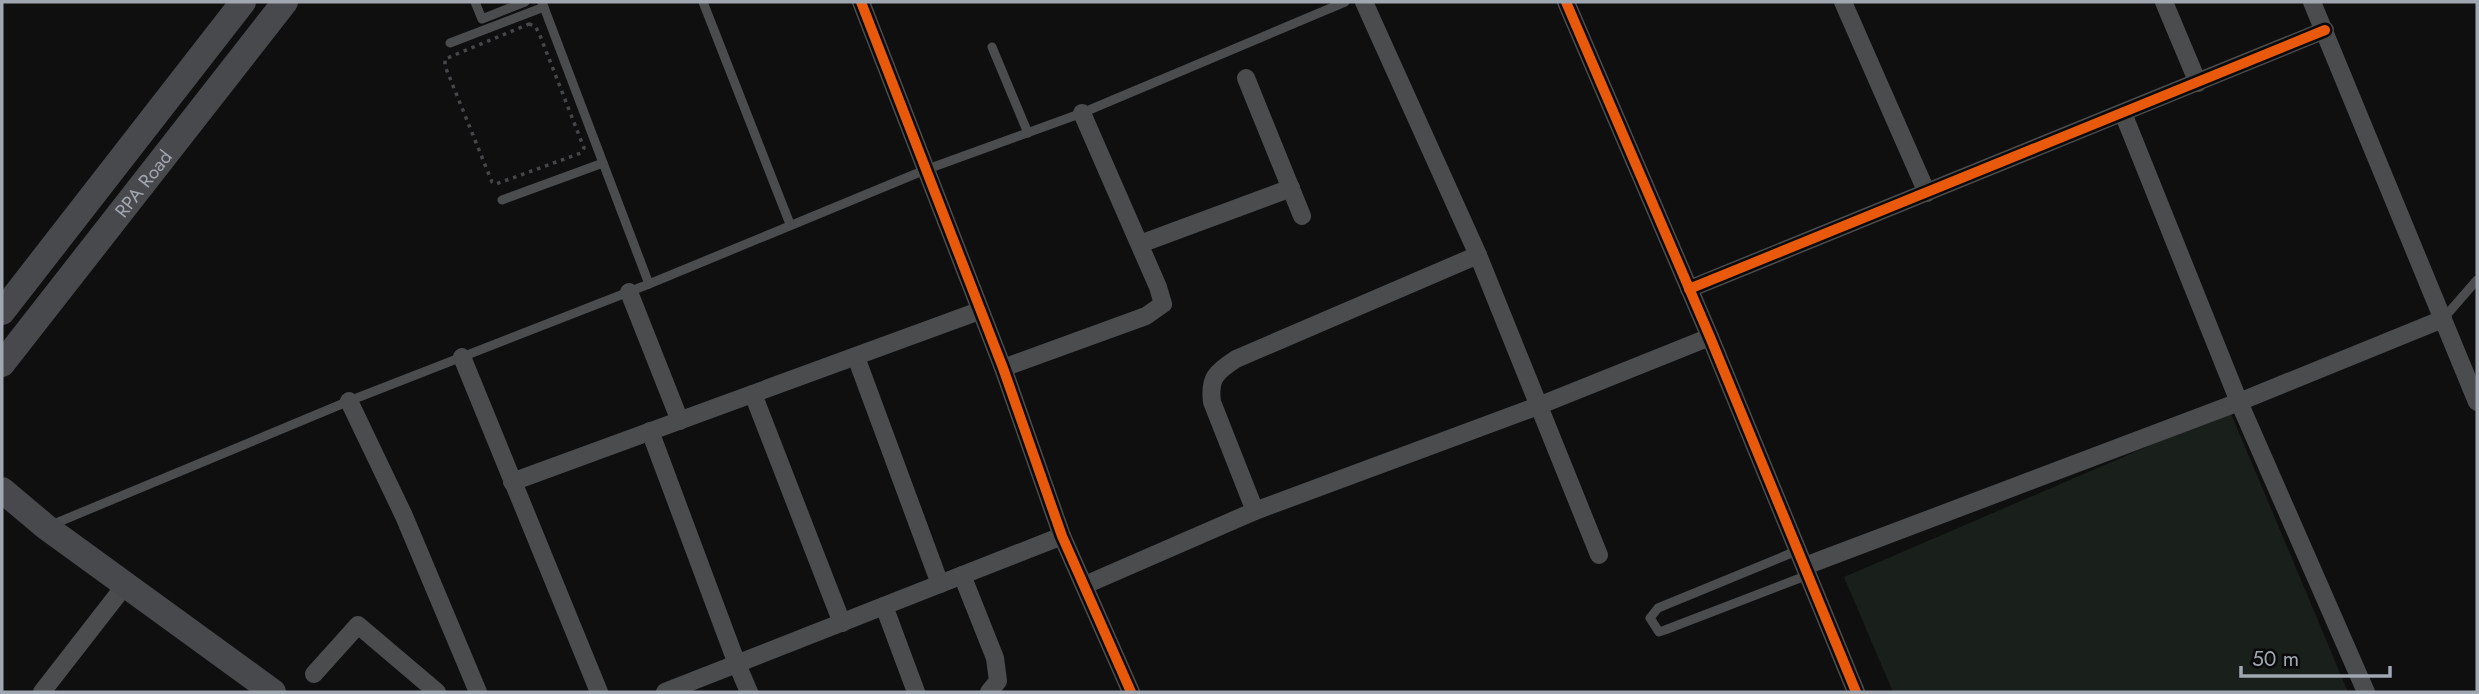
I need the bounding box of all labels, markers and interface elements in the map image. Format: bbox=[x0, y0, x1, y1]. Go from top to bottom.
street label: RPA Road bbox=[108, 144, 178, 223]
scale bar bbox=[2241, 634, 2390, 678]
text: 50 m bbox=[2252, 644, 2299, 674]

